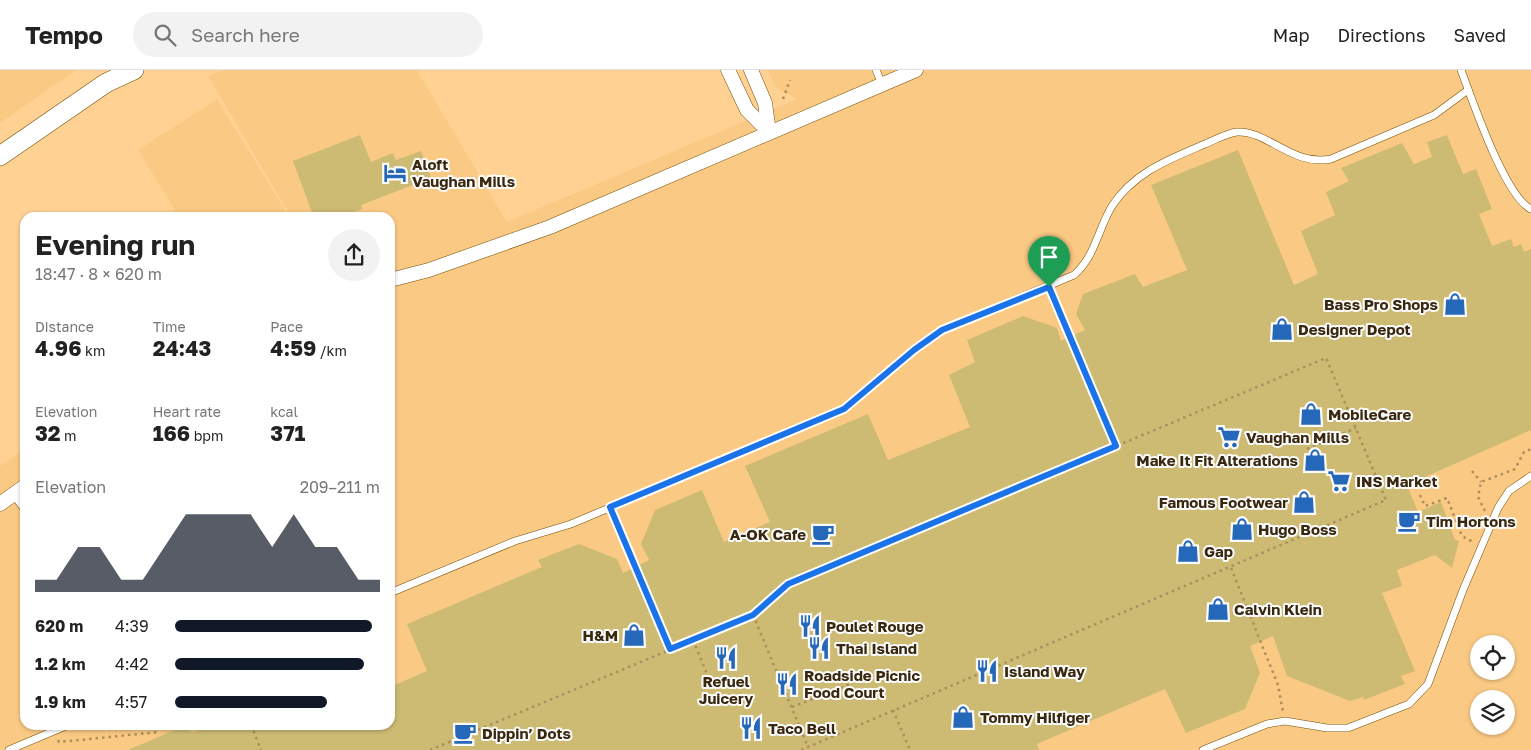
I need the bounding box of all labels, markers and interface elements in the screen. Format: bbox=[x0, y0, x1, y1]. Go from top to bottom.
search box bbox=[133, 12, 483, 57]
text: Tempo bbox=[25, 20, 103, 49]
icon: search bbox=[151, 21, 179, 49]
text: Search here bbox=[191, 23, 300, 46]
text: Map bbox=[1273, 24, 1309, 46]
text: Directions bbox=[1337, 24, 1425, 46]
text: Saved bbox=[1453, 24, 1506, 46]
place label: Aloft Vaughan Mills bbox=[412, 155, 515, 190]
hotel icon: Aloft Vaughan Mills bbox=[382, 160, 408, 186]
text: Evening run bbox=[35, 228, 195, 261]
button: share bbox=[328, 229, 380, 281]
pin bbox=[1028, 236, 1070, 287]
icon: arrive bbox=[1035, 243, 1063, 271]
text: 18:47 · 8 × 620 m bbox=[35, 264, 162, 284]
shop icon: Bass Pro Shops bbox=[1442, 291, 1468, 317]
place label: Bass Pro Shops bbox=[1324, 295, 1438, 313]
shop icon: Designer Depot bbox=[1269, 316, 1295, 342]
text: Distance bbox=[35, 318, 94, 335]
text: Time bbox=[153, 318, 186, 335]
text: Pace bbox=[270, 318, 303, 335]
place label: Designer Depot bbox=[1298, 320, 1411, 338]
text: 4.96 bbox=[35, 335, 82, 361]
text: 24:43 bbox=[153, 335, 211, 361]
text: 4:59 bbox=[270, 335, 316, 361]
text: km bbox=[82, 342, 105, 359]
text: /km bbox=[316, 342, 347, 359]
shop icon: MobileCare bbox=[1298, 401, 1324, 427]
text: Elevation bbox=[35, 403, 97, 420]
text: Heart rate bbox=[153, 403, 221, 420]
text: kcal bbox=[270, 403, 298, 420]
place label: MobileCare bbox=[1328, 405, 1411, 423]
text: 32 bbox=[35, 420, 61, 446]
text: 166 bbox=[153, 420, 190, 446]
text: 371 bbox=[270, 420, 305, 446]
supermarket icon: Vaughan Mills bbox=[1216, 424, 1242, 450]
text: m bbox=[61, 427, 77, 444]
text: bpm bbox=[190, 427, 223, 444]
place label: Vaughan Mills bbox=[1246, 428, 1349, 446]
shop icon: Make It Fit Alterations bbox=[1302, 447, 1328, 473]
place label: Make It Fit Alterations bbox=[1136, 451, 1298, 469]
supermarket icon: INS Market bbox=[1326, 468, 1352, 494]
place label: INS Market bbox=[1356, 472, 1437, 490]
text: Elevation bbox=[35, 477, 106, 497]
text: 209–211 m bbox=[300, 477, 380, 497]
shop icon: Famous Footwear bbox=[1291, 489, 1317, 515]
place label: Famous Footwear bbox=[1159, 493, 1288, 511]
cafe icon: Tim Hortons bbox=[1396, 508, 1422, 534]
place label: Tim Hortons bbox=[1426, 512, 1516, 530]
shop icon: Hugo Boss bbox=[1229, 516, 1255, 542]
place label: Hugo Boss bbox=[1258, 520, 1337, 538]
cafe icon: A-OK Cafe bbox=[810, 521, 836, 547]
place label: A-OK Cafe bbox=[730, 525, 806, 543]
shop icon: Gap bbox=[1175, 538, 1201, 564]
place label: Gap bbox=[1204, 542, 1233, 560]
shop icon: Calvin Klein bbox=[1205, 596, 1231, 622]
place label: Calvin Klein bbox=[1234, 600, 1322, 618]
restaurant icon: Poulet Rouge bbox=[797, 613, 823, 639]
text: 620 m bbox=[35, 616, 83, 636]
text: 4:39 bbox=[115, 616, 149, 636]
place label: Poulet Rouge bbox=[826, 617, 924, 635]
shop icon: H&M bbox=[621, 622, 647, 648]
place label: H&M bbox=[583, 626, 618, 644]
restaurant icon: Thai Island bbox=[806, 635, 832, 661]
map controls bbox=[1470, 635, 1515, 735]
button: locate bbox=[1470, 635, 1515, 680]
place label: Thai Island bbox=[836, 639, 917, 657]
restaurant icon: Refuel Juicery bbox=[713, 645, 739, 671]
text: 1.2 km bbox=[35, 654, 85, 674]
text: 4:42 bbox=[115, 654, 149, 674]
restaurant icon: Island Way bbox=[974, 658, 1000, 684]
place label: Island Way bbox=[1004, 662, 1085, 680]
place label: Roadside Picnic Food Court bbox=[804, 666, 920, 701]
restaurant icon: Roadside Picnic Food Court bbox=[774, 671, 800, 697]
place label: Refuel Juicery bbox=[699, 672, 753, 707]
button: layers bbox=[1470, 690, 1515, 735]
text: 1.9 km bbox=[35, 692, 86, 712]
text: 4:57 bbox=[115, 692, 147, 712]
shop icon: Tommy Hilfiger bbox=[950, 704, 976, 730]
place label: Tommy Hilfiger bbox=[980, 708, 1090, 726]
restaurant icon: Taco Bell bbox=[738, 715, 764, 741]
place label: Taco Bell bbox=[768, 719, 836, 737]
cafe icon: Dippin’ Dots bbox=[452, 720, 478, 746]
place label: Dippin’ Dots bbox=[482, 724, 571, 742]

